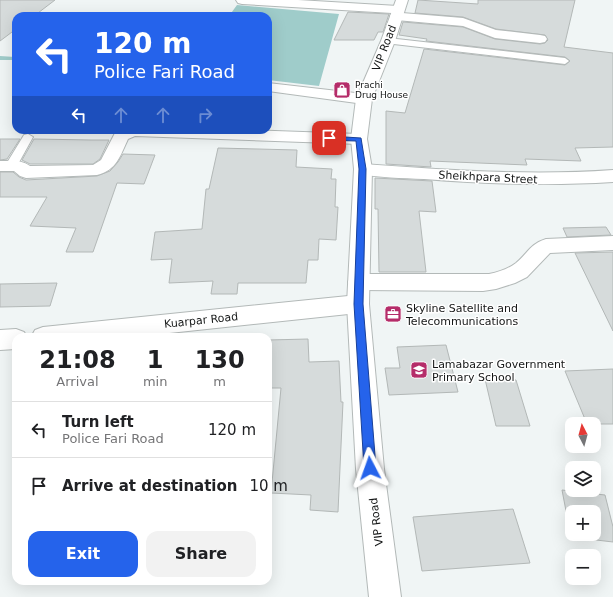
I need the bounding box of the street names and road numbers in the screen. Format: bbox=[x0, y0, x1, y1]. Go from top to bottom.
street label: VIP Road bbox=[370, 23, 399, 73]
street label: Sheikhpara Street bbox=[438, 168, 538, 187]
street label: Kuarpar Road bbox=[163, 310, 239, 331]
street label: VIP Road bbox=[367, 497, 386, 547]

